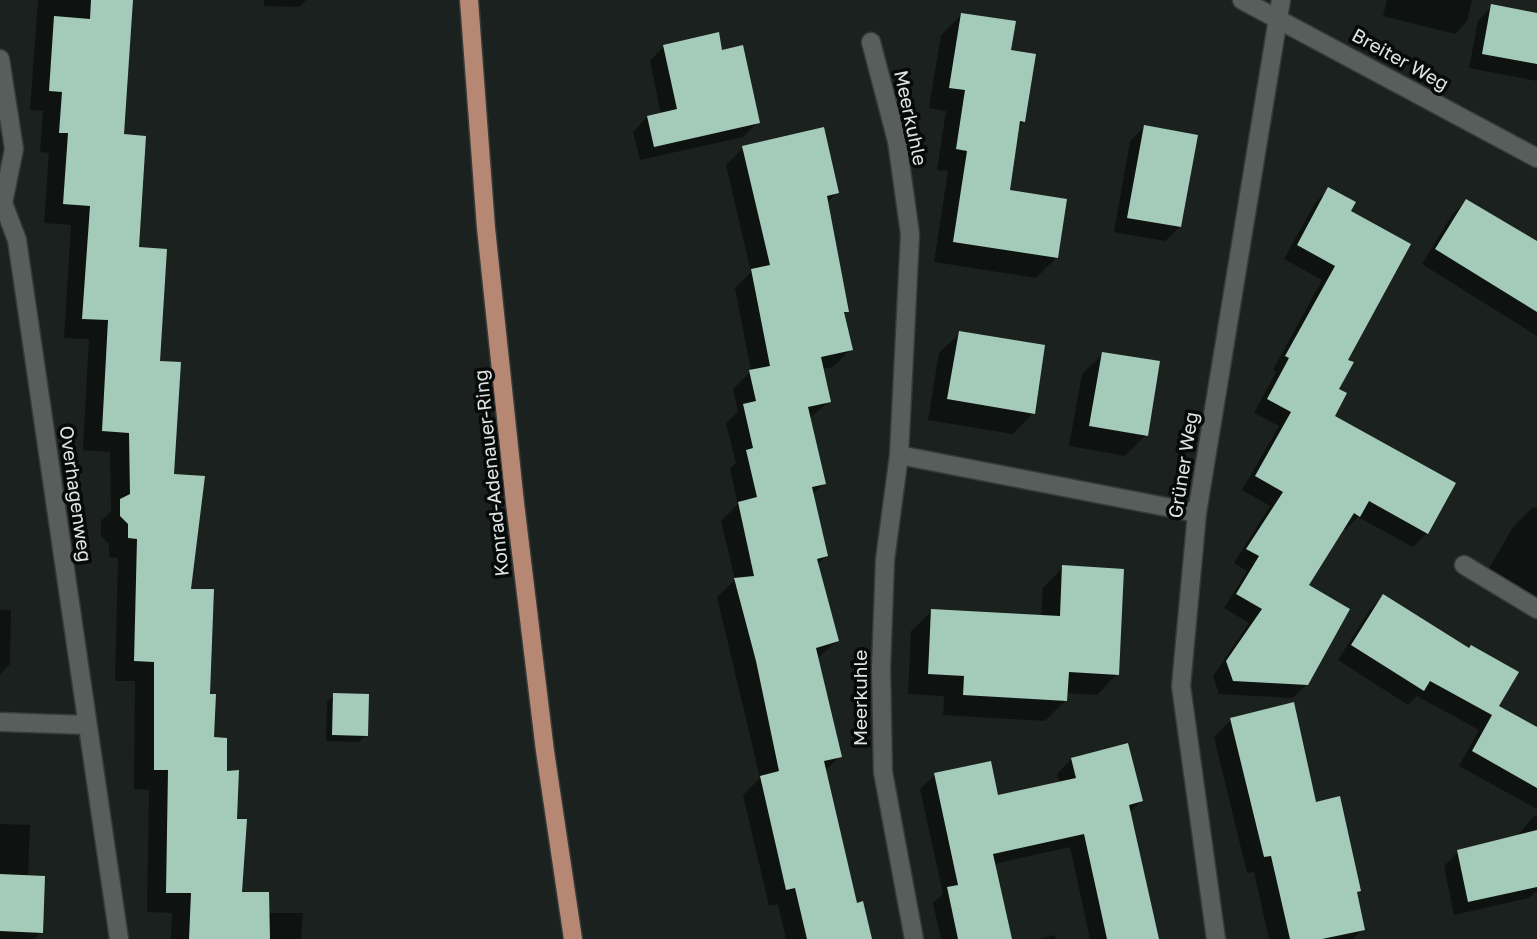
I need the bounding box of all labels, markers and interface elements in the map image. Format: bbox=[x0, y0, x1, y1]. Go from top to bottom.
street label: Breiter Weg bbox=[1348, 24, 1452, 96]
street label: Meerkuhle bbox=[889, 68, 931, 168]
street label: Konrad-Adenauer-Ring bbox=[470, 369, 514, 577]
street label: Grüner Weg bbox=[1164, 410, 1204, 520]
street label: Overhagenweg bbox=[54, 424, 96, 564]
street label: Meerkuhle bbox=[850, 650, 872, 746]

